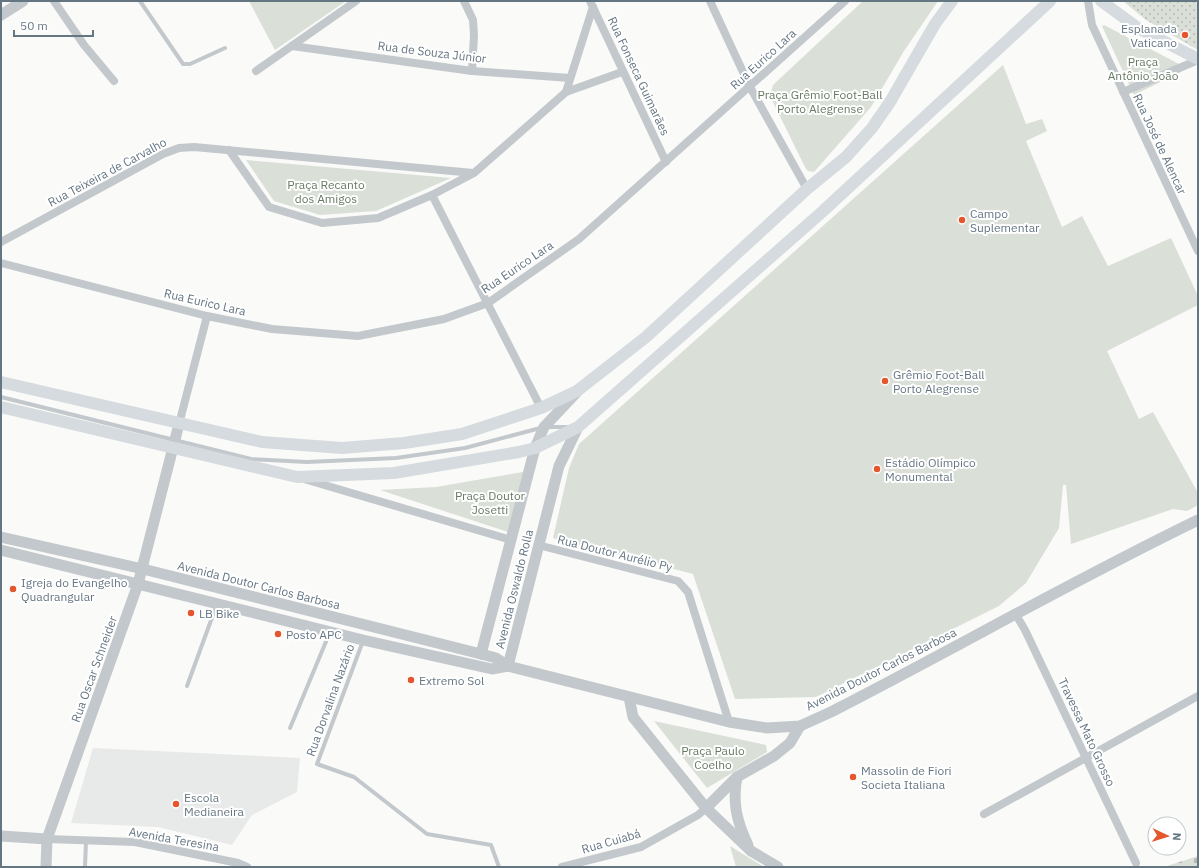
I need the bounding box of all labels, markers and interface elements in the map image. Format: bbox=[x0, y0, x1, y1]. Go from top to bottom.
scale bar bbox=[14, 12, 93, 38]
street label: Rua Fonseca Guimarães bbox=[605, 14, 673, 138]
text: 50 m bbox=[20, 18, 48, 33]
place label: Esplanada Vaticano bbox=[1121, 21, 1178, 50]
street label: Rua Eurico Lara bbox=[727, 25, 800, 93]
marker: Esplanada Vaticano bbox=[1180, 30, 1190, 40]
street label: Rua de Souza Júnior bbox=[377, 38, 488, 66]
park label: Praça Antônio João bbox=[1108, 54, 1179, 83]
park label: Praça Grêmio Foot-Ball Porto Alegrense bbox=[758, 87, 882, 116]
street label: Rua José de Alencar bbox=[1130, 91, 1190, 197]
street label: Rua Teixeira de Carvalho bbox=[45, 134, 169, 210]
park label: Praça Recanto dos Amigos bbox=[287, 177, 365, 206]
place label: Campo Suplementar bbox=[970, 206, 1040, 235]
marker: Campo Suplementar bbox=[957, 215, 967, 225]
street label: Rua Eurico Lara bbox=[478, 237, 556, 297]
street label: Rua Eurico Lara bbox=[163, 285, 248, 319]
place label: Grêmio Foot-Ball Porto Alegrense bbox=[893, 367, 985, 396]
marker: Grêmio Foot-Ball Porto Alegrense bbox=[880, 376, 890, 386]
place label: Estádio Olímpico Monumental bbox=[885, 455, 976, 484]
marker: Estádio Olímpico Monumental bbox=[872, 464, 882, 474]
park label: Praça Doutor Josetti bbox=[455, 488, 526, 517]
street label: Avenida Oswaldo Rolla bbox=[492, 527, 536, 650]
street label: Rua Doutor Aurélio Py bbox=[556, 531, 674, 575]
street label: Avenida Doutor Carlos Barbosa bbox=[176, 558, 342, 613]
place label: Igreja do Evangelho Quadrangular bbox=[21, 575, 128, 604]
marker: Igreja do Evangelho Quadrangular bbox=[8, 584, 18, 594]
place label: LB Bike bbox=[199, 606, 240, 621]
marker: LB Bike bbox=[186, 608, 196, 618]
street label: Rua Oscar Schneider bbox=[68, 613, 120, 724]
street label: Avenida Doutor Carlos Barbosa bbox=[803, 624, 959, 714]
place label: Posto APC bbox=[286, 627, 342, 642]
marker: Posto APC bbox=[273, 629, 283, 639]
street label: Rua Dorvalina Nazário bbox=[303, 641, 357, 758]
place label: Extremo Sol bbox=[419, 673, 484, 688]
marker: Extremo Sol bbox=[406, 675, 416, 685]
street label: Travessa Mato Grosso bbox=[1055, 675, 1119, 789]
park label: Praça Paulo Coelho bbox=[681, 743, 745, 772]
place label: Massolin de Fiori Societa Italiana bbox=[861, 763, 952, 792]
marker: Massolin de Fiori Societa Italiana bbox=[848, 772, 858, 782]
place label: Escola Medianeira bbox=[184, 790, 244, 819]
marker: Escola Medianeira bbox=[171, 799, 181, 809]
north arrow bbox=[1147, 816, 1187, 856]
street label: Avenida Teresina bbox=[128, 824, 221, 854]
street label: Rua Cuiabá bbox=[580, 825, 643, 857]
text: N bbox=[1170, 832, 1184, 841]

